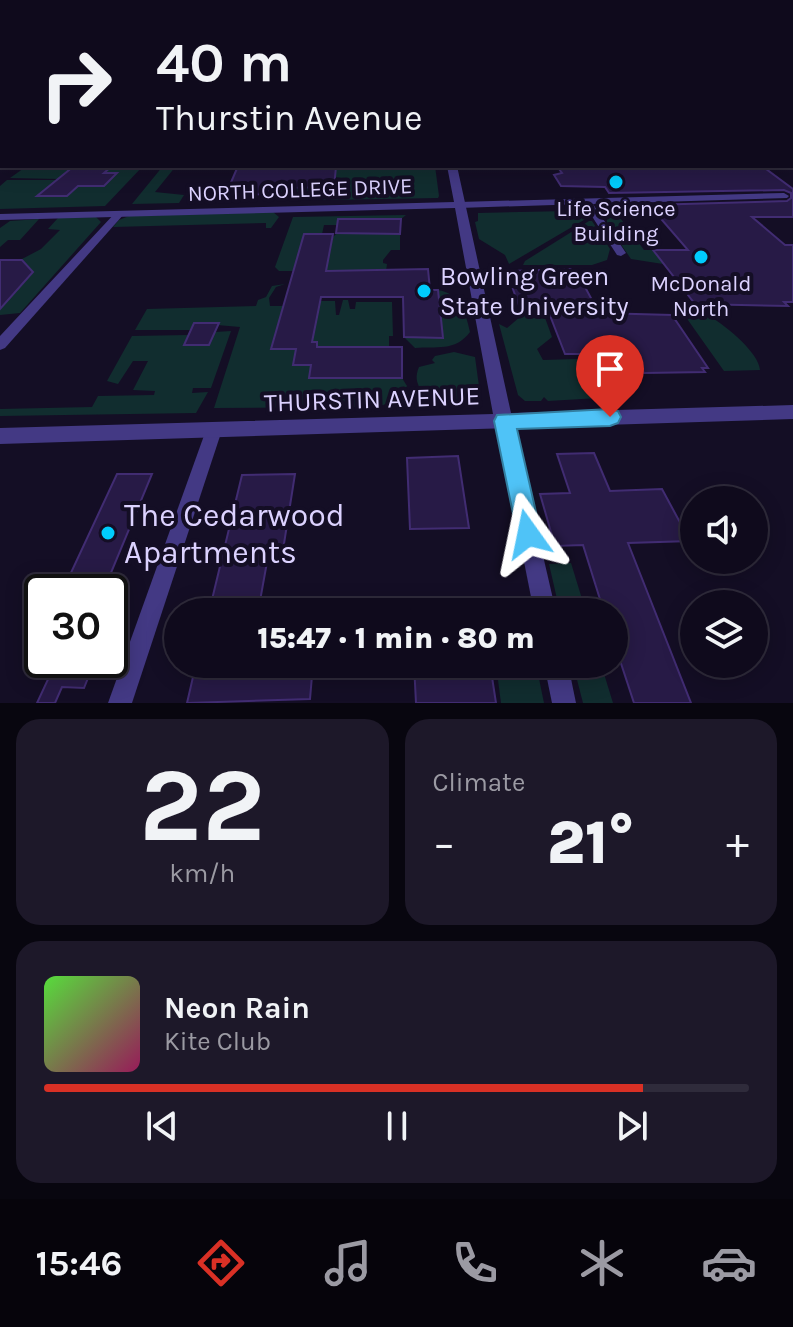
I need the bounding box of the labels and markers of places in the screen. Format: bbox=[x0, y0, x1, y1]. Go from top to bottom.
marker: Life Science Building bbox=[607, 173, 625, 191]
place label: Life Science Building bbox=[556, 196, 676, 247]
marker: McDonald North bbox=[692, 248, 710, 266]
place label: Bowling Green State University bbox=[440, 261, 629, 322]
place label: McDonald North bbox=[650, 271, 752, 322]
marker: Bowling Green State University bbox=[415, 282, 433, 300]
pin bbox=[576, 335, 644, 417]
place label: The Cedarwood Apartments bbox=[124, 497, 345, 571]
marker: The Cedarwood Apartments bbox=[99, 524, 117, 542]

